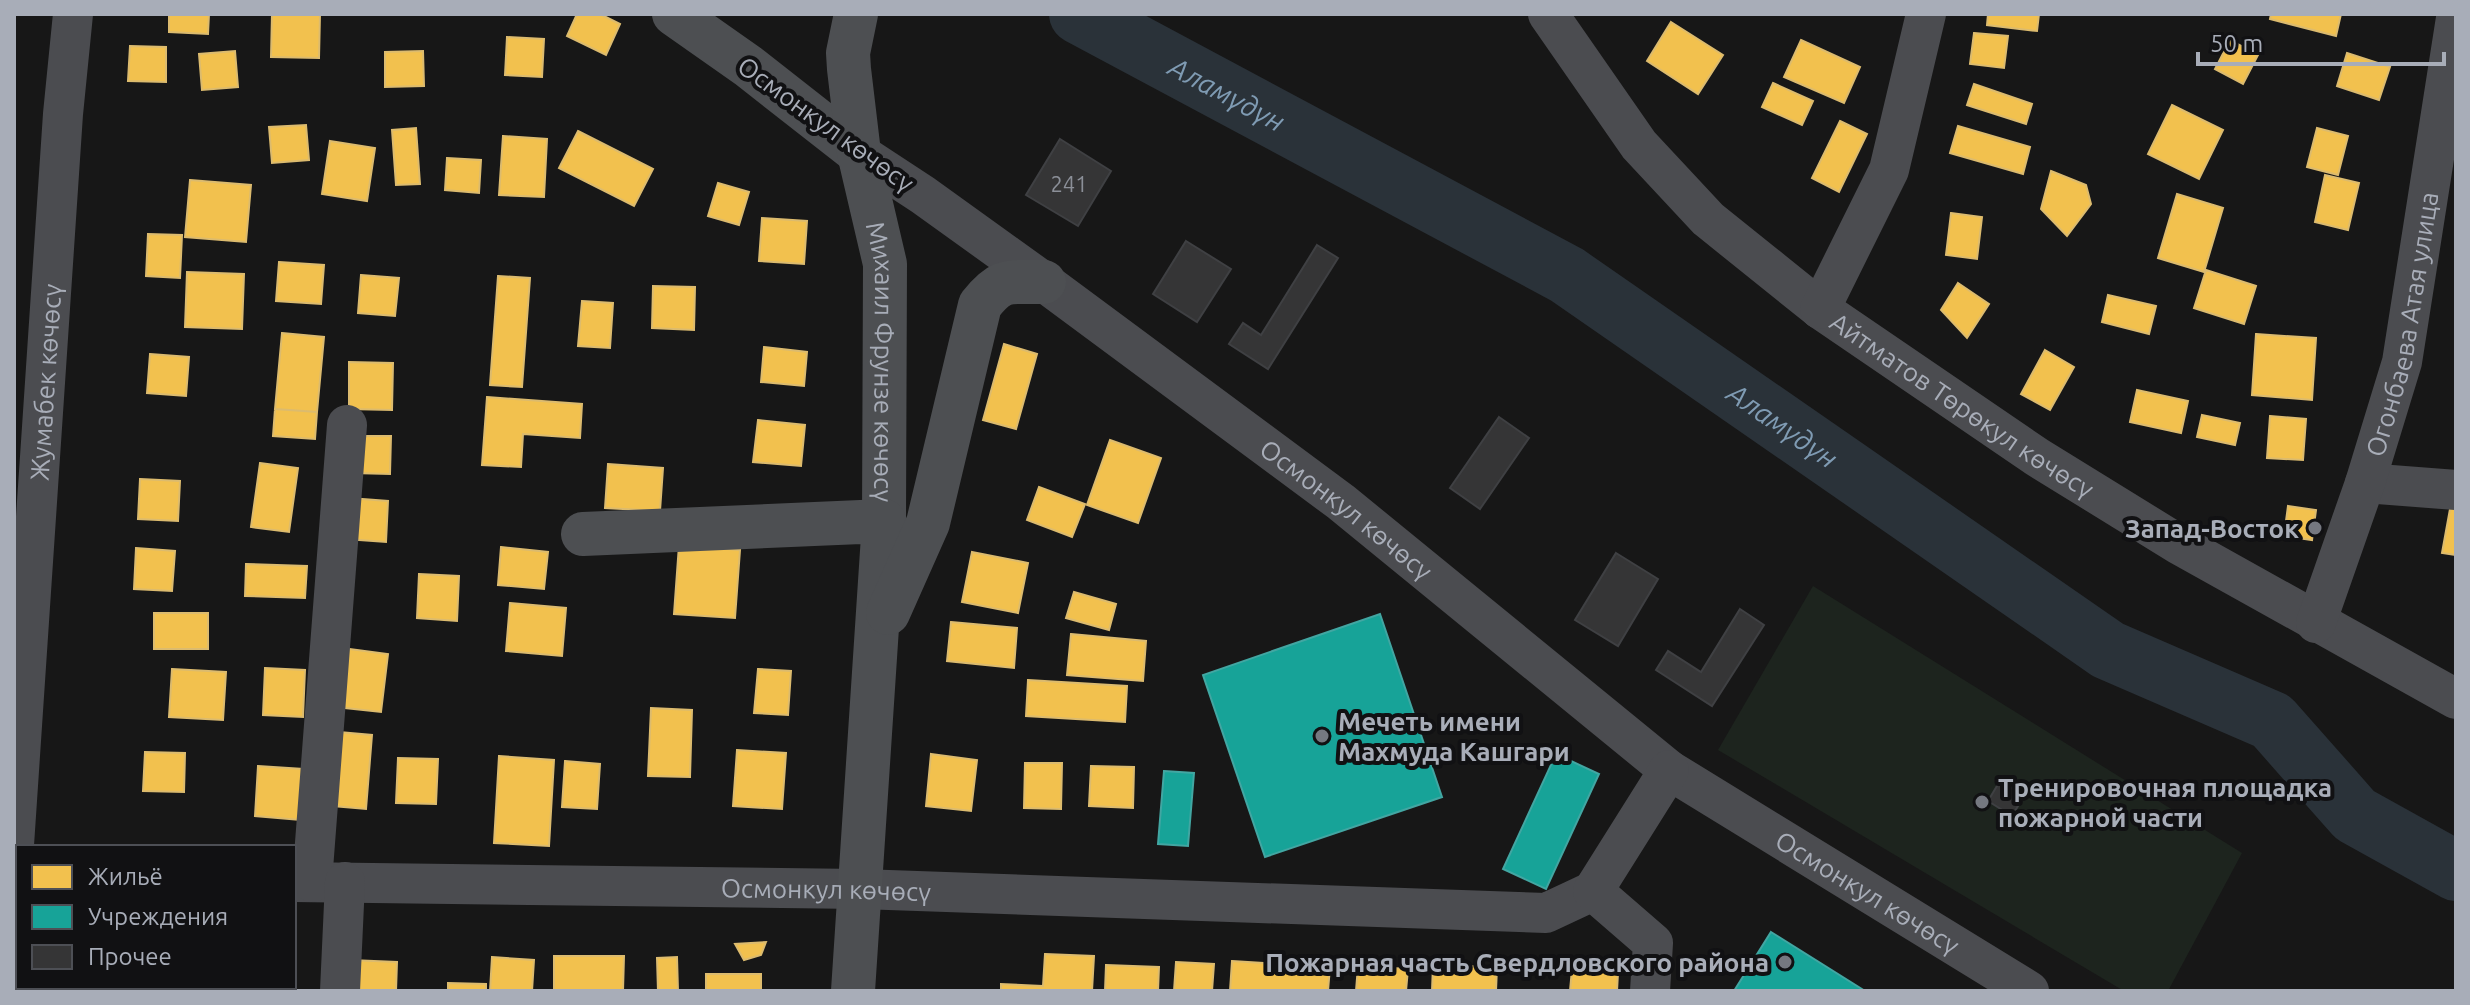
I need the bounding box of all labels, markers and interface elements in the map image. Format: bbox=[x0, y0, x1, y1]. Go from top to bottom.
scale bar bbox=[2198, 16, 2444, 66]
text: 50 m bbox=[2210, 30, 2263, 57]
water label: Аламүдүн bbox=[1162, 49, 1291, 137]
street label: Осмонкул көчөсү bbox=[732, 50, 920, 198]
house number: 241 bbox=[1050, 171, 1088, 196]
street label: Огонбаева Атая улица bbox=[2360, 190, 2443, 460]
street label: Михаил Фрунзе көчөсү bbox=[861, 219, 900, 503]
street label: Жумабек көчөсү bbox=[24, 282, 66, 481]
street label: Айтматов Төрөкул көчөсү bbox=[1825, 306, 2100, 503]
water label: Аламүдүн bbox=[1721, 375, 1844, 474]
street label: Осмонкул көчөсү bbox=[1255, 433, 1439, 586]
place label: Запад-Восток bbox=[2125, 514, 2299, 543]
marker: Запад-Восток bbox=[2306, 519, 2324, 537]
place label: Мечеть имени Махмуда Кашгари bbox=[1338, 707, 1570, 766]
marker: Мечеть имени Махмуда Кашгари bbox=[1313, 727, 1331, 745]
place label: Тренировочная площадка пожарной части bbox=[1998, 773, 2332, 832]
marker: Тренировочная площадка пожарной части bbox=[1973, 793, 1991, 811]
street label: Осмонкул көчөсү bbox=[1771, 825, 1965, 960]
legend bbox=[16, 845, 296, 989]
text: Жильё bbox=[88, 863, 163, 890]
street label: Осмонкул көчөсү bbox=[721, 873, 932, 906]
text: Учреждения bbox=[88, 903, 228, 930]
text: Прочее bbox=[88, 943, 172, 970]
place label: Пожарная часть Свердловского района bbox=[1265, 948, 1769, 977]
marker: Пожарная часть Свердловского района bbox=[1776, 953, 1794, 971]

